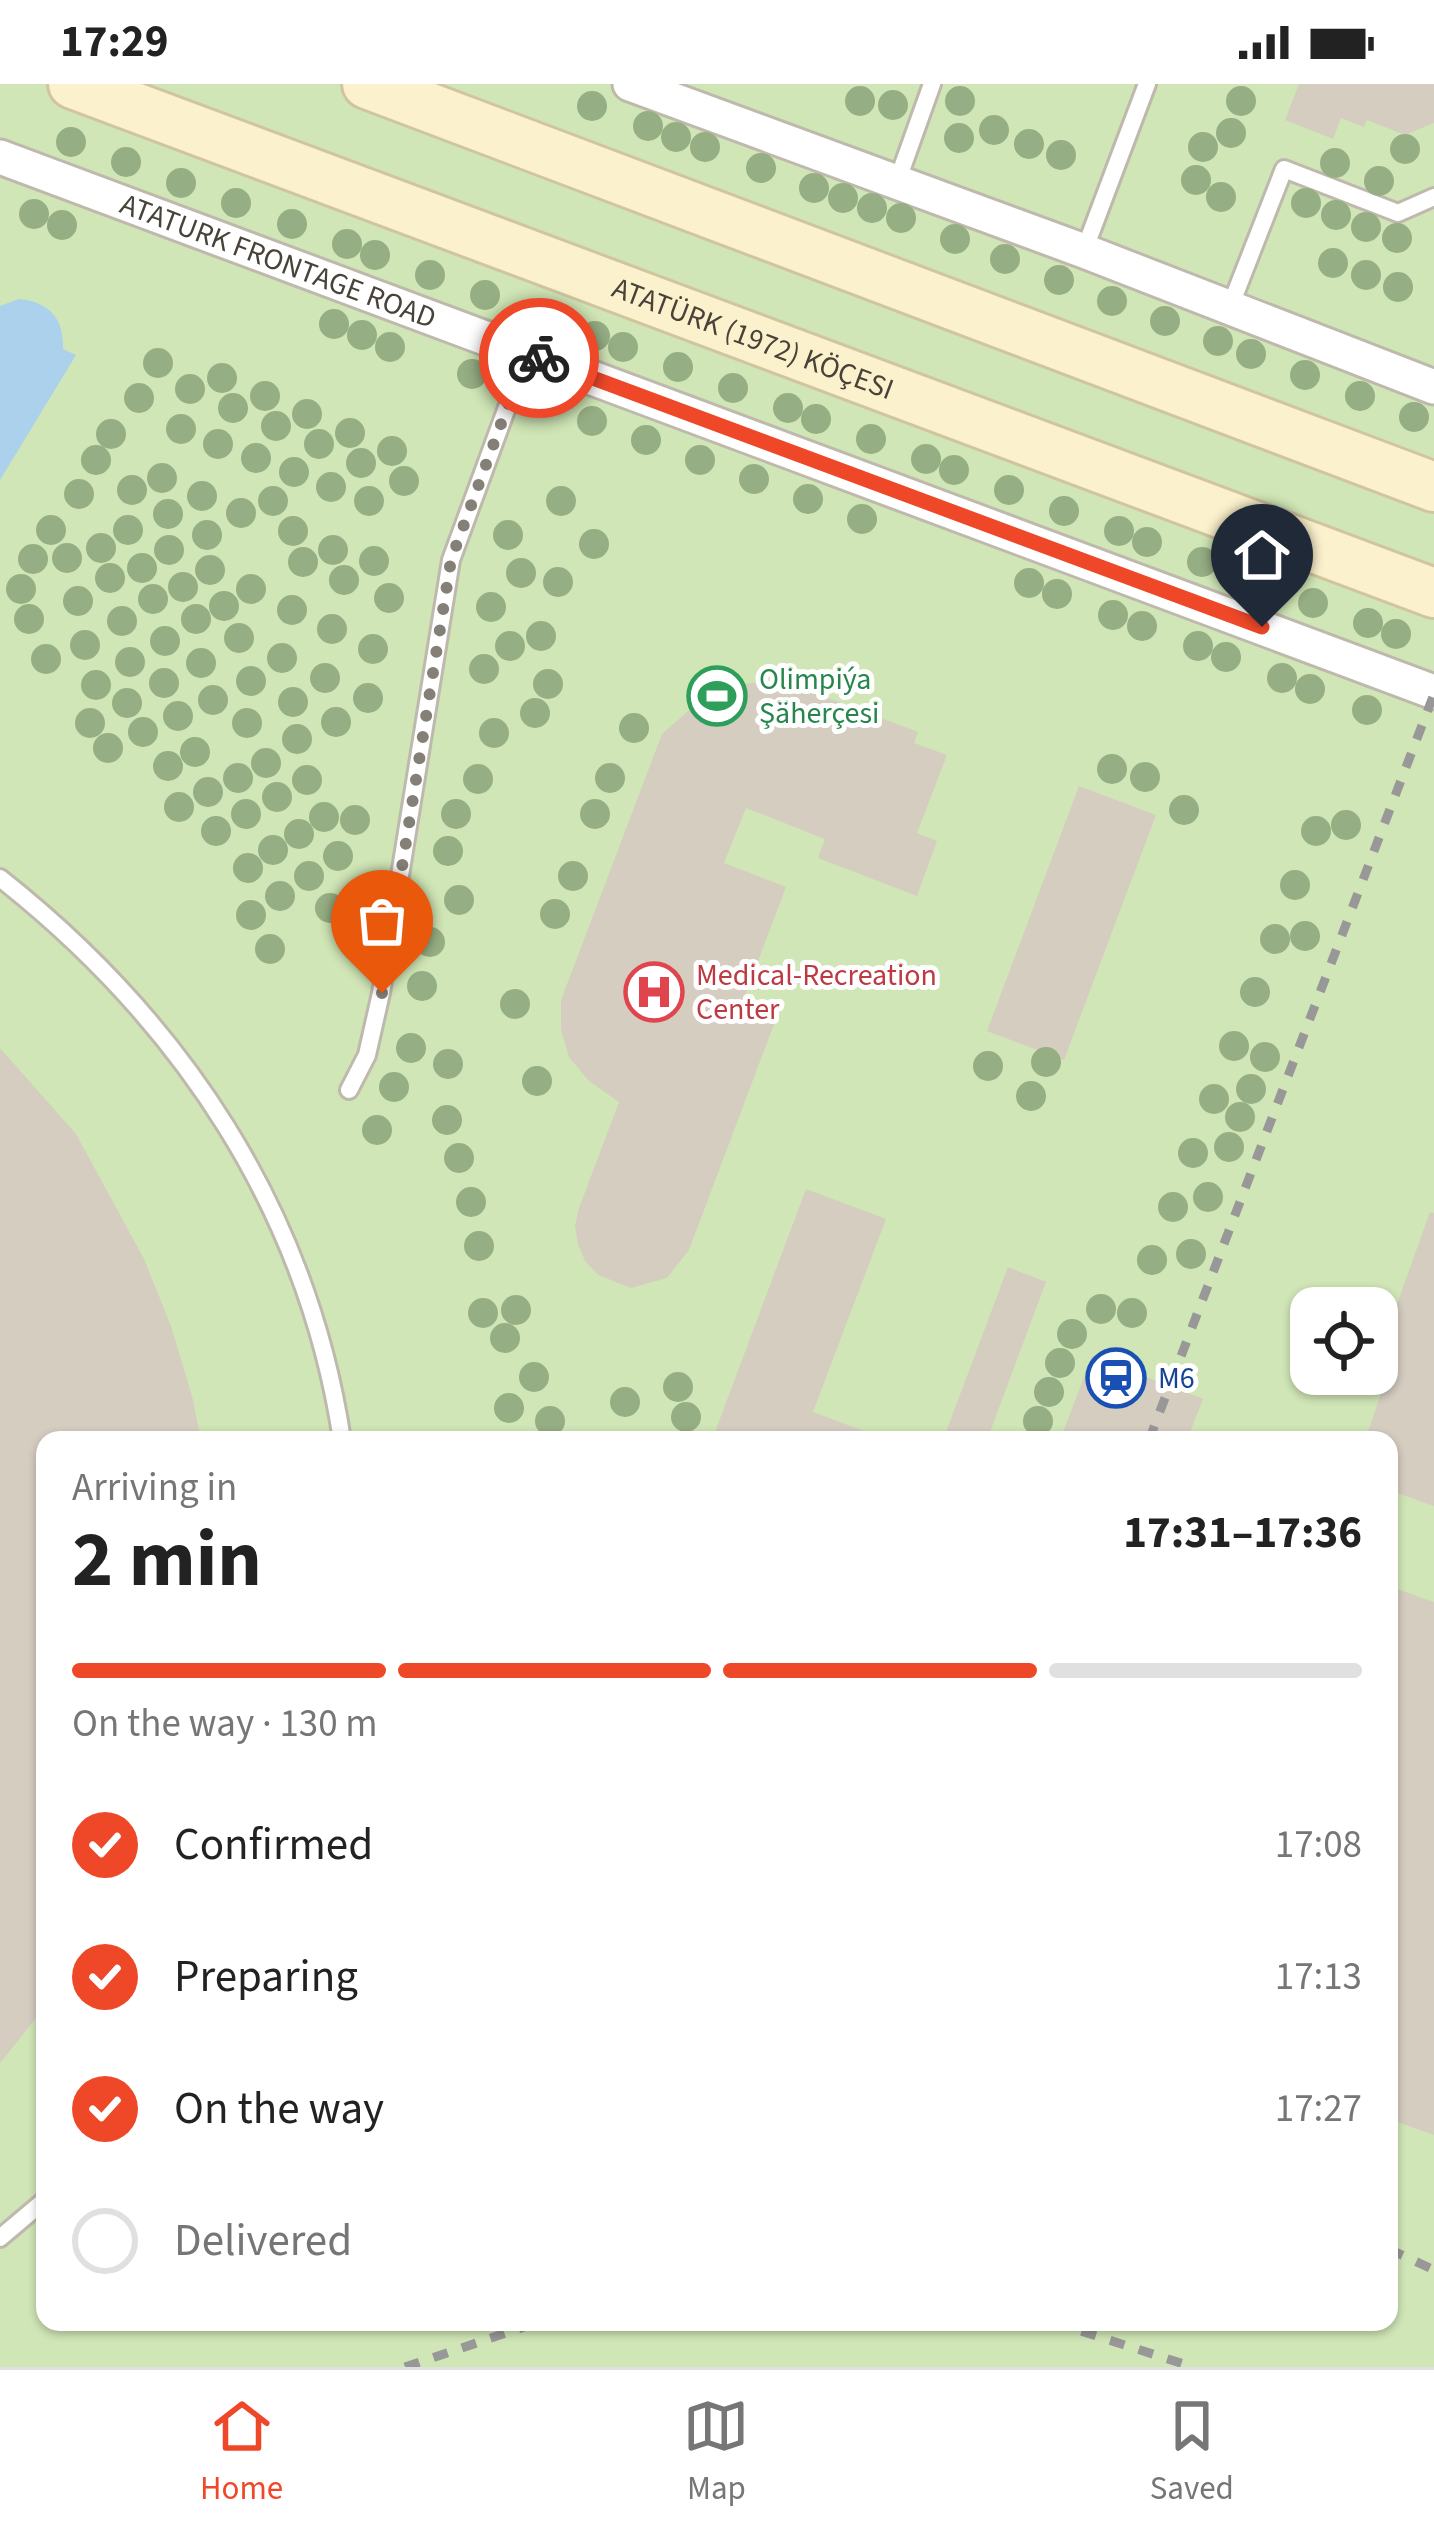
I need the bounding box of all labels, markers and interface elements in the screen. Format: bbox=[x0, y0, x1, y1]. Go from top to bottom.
text: 17:29 bbox=[60, 10, 169, 74]
street label: ATATURK FRONTAGE ROAD bbox=[114, 182, 442, 339]
street label: ATATÜRK (1972) KÖÇESI bbox=[606, 266, 900, 411]
courier bbox=[479, 298, 599, 418]
icon: bike bbox=[506, 325, 572, 391]
pin bbox=[1211, 504, 1313, 627]
icon: home bbox=[1229, 522, 1295, 588]
place label: Olimpiýa Şäherçesi bbox=[759, 658, 879, 735]
sports icon: Olimpiýa Şäherçesi bbox=[686, 665, 748, 727]
pin bbox=[331, 870, 433, 993]
icon: bag bbox=[349, 888, 415, 954]
place label: Medical-Recreation Center bbox=[696, 954, 937, 1031]
hospital icon: Medical-Recreation Center bbox=[623, 961, 685, 1023]
map controls bbox=[1290, 1287, 1398, 1395]
button: locate bbox=[1290, 1287, 1398, 1395]
station icon: M6 bbox=[1085, 1347, 1147, 1409]
place label: M6 bbox=[1158, 1357, 1195, 1400]
text: Arriving in bbox=[72, 1460, 237, 1516]
text: 17:31–17:36 bbox=[1123, 1501, 1362, 1565]
text: 2 min bbox=[72, 1505, 262, 1616]
text: On the way · 130 m bbox=[72, 1696, 378, 1752]
icon: check bbox=[72, 1812, 138, 1878]
text: Confirmed bbox=[174, 1813, 373, 1877]
text: 17:08 bbox=[1275, 1817, 1362, 1873]
icon: check bbox=[72, 1944, 138, 2010]
text: Preparing bbox=[174, 1945, 358, 2009]
text: 17:13 bbox=[1275, 1949, 1362, 2005]
icon: check bbox=[72, 2076, 138, 2142]
text: On the way bbox=[174, 2077, 384, 2141]
text: 17:27 bbox=[1275, 2081, 1362, 2137]
text: Delivered bbox=[174, 2209, 352, 2273]
tab: Home bbox=[200, 2393, 283, 2512]
tab: Map bbox=[683, 2393, 749, 2512]
tab: Saved bbox=[1150, 2393, 1234, 2512]

